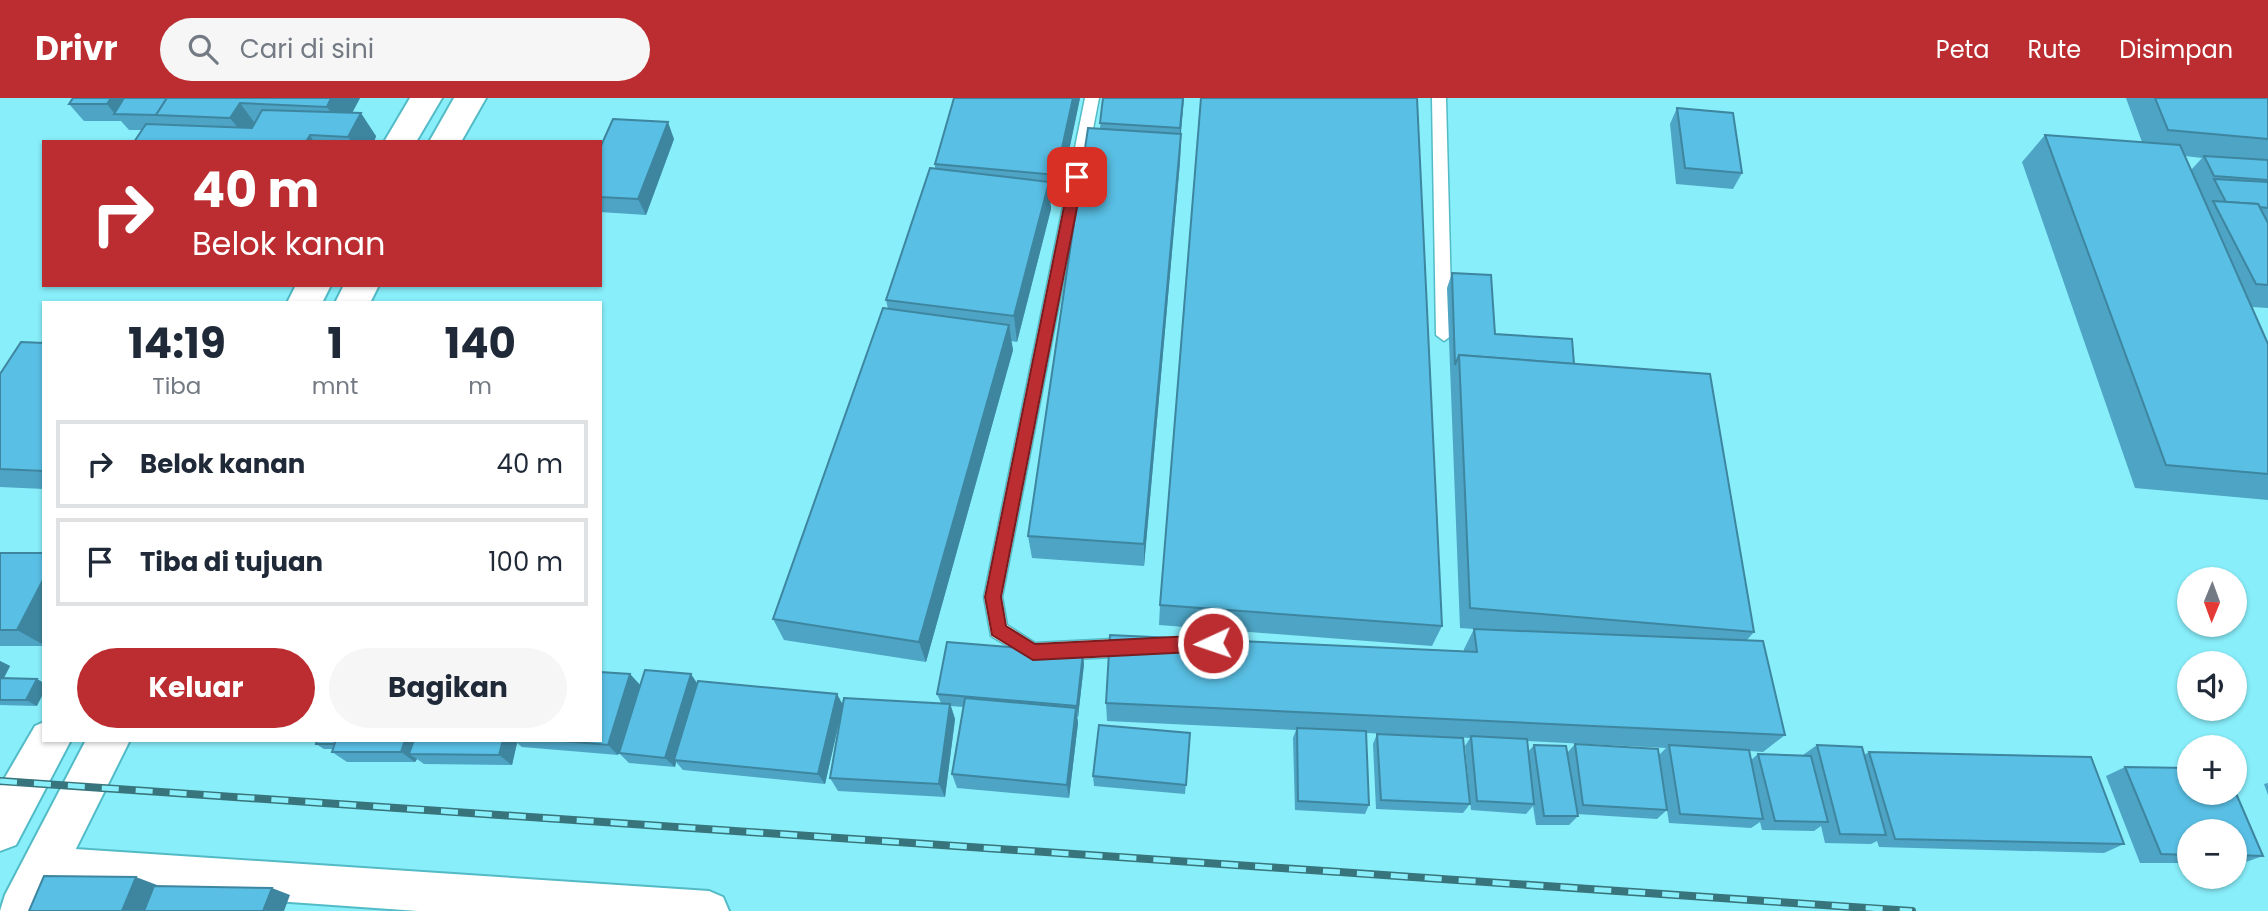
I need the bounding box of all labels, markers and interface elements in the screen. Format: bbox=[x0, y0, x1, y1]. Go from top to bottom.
search box bbox=[160, 18, 650, 81]
text: Drivr bbox=[35, 25, 118, 72]
icon: search bbox=[184, 30, 222, 68]
text: Cari di sini bbox=[240, 31, 374, 67]
text: Peta bbox=[1936, 33, 1990, 66]
text: Rute bbox=[2028, 33, 2081, 66]
text: Disimpan bbox=[2119, 33, 2233, 66]
pin bbox=[1047, 147, 1107, 207]
text: 40 m bbox=[192, 156, 319, 224]
icon: arrive bbox=[1058, 158, 1096, 196]
icon: right bbox=[77, 168, 168, 259]
text: Belok kanan bbox=[192, 221, 386, 266]
text: 14:19 bbox=[128, 314, 226, 373]
text: 1 bbox=[327, 314, 343, 373]
text: 140 bbox=[444, 314, 516, 373]
text: Tiba bbox=[152, 370, 201, 402]
text: mnt bbox=[312, 370, 358, 402]
text: m bbox=[468, 370, 492, 402]
icon: right bbox=[81, 445, 119, 483]
text: Belok kanan bbox=[140, 446, 305, 482]
text: 40 m bbox=[497, 446, 563, 482]
icon: arrive bbox=[81, 543, 119, 581]
text: Tiba di tujuan bbox=[140, 544, 323, 580]
text: 100 m bbox=[488, 544, 563, 580]
north arrow bbox=[2177, 567, 2247, 637]
map controls bbox=[2177, 567, 2247, 889]
position arrow bbox=[1176, 606, 1250, 680]
button: Keluar bbox=[77, 648, 315, 728]
button: Bagikan bbox=[329, 648, 567, 728]
button: sound bbox=[2177, 651, 2247, 721]
button: + bbox=[2177, 735, 2247, 805]
button: − bbox=[2177, 819, 2247, 889]

